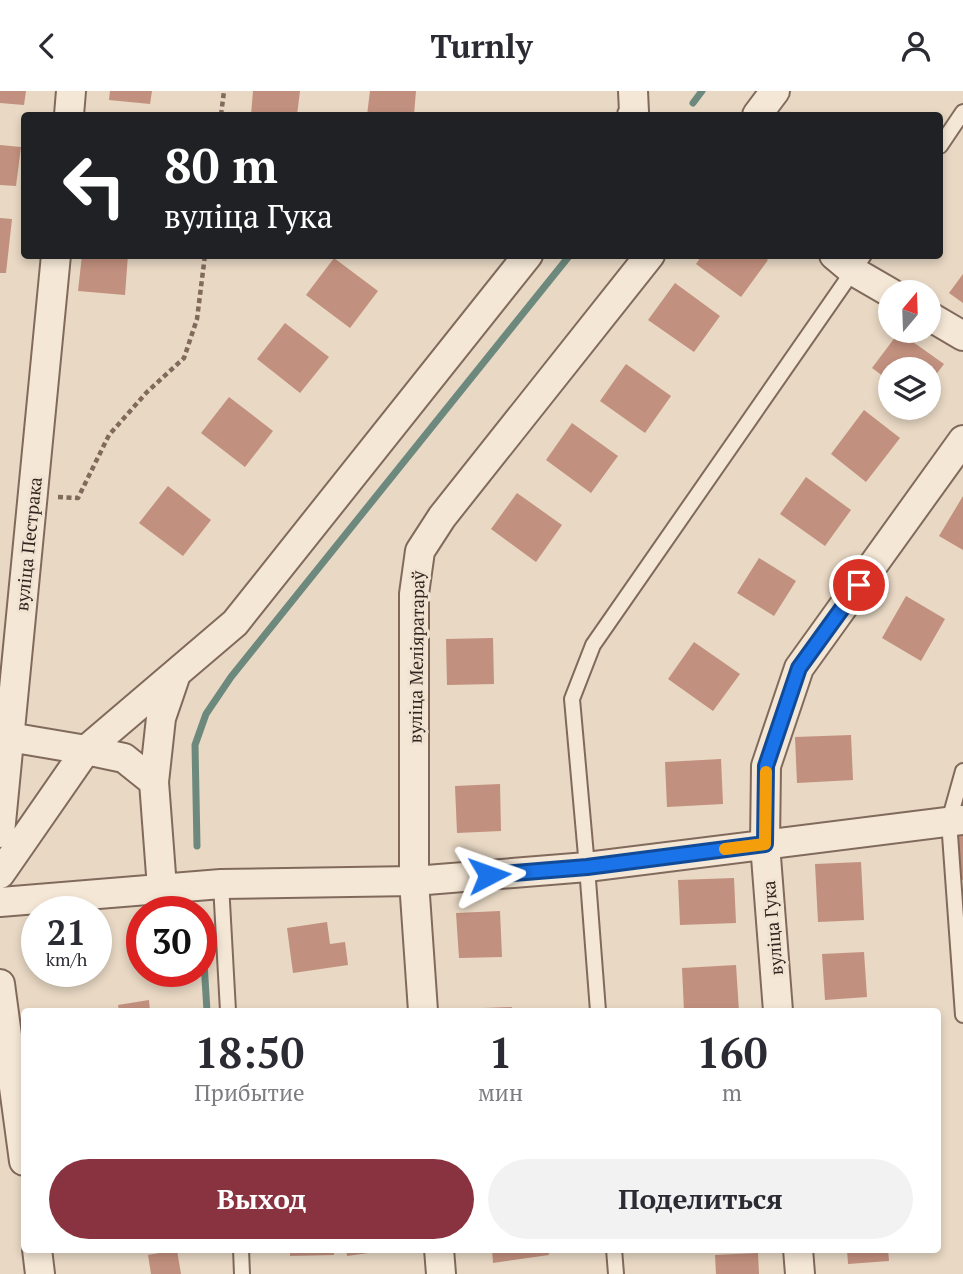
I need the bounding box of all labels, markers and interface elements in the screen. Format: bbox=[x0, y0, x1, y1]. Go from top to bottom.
text: Turnly bbox=[430, 25, 533, 67]
icon: back bbox=[28, 27, 66, 65]
icon: person bbox=[897, 27, 935, 65]
text: 80 m bbox=[164, 132, 278, 197]
icon: left bbox=[49, 140, 140, 231]
text: вуліца Гука bbox=[164, 195, 333, 237]
north arrow bbox=[878, 280, 942, 343]
map controls bbox=[878, 280, 941, 420]
button: layers bbox=[878, 357, 941, 420]
street label: вуліца Пестрака bbox=[9, 476, 47, 612]
pin bbox=[829, 555, 889, 615]
icon: arrive bbox=[840, 566, 878, 604]
street label: вуліца Меліяратараў bbox=[402, 570, 430, 744]
position arrow bbox=[452, 838, 526, 912]
street label: вуліца Гука bbox=[756, 880, 788, 976]
speed limit sign: 30 bbox=[126, 896, 217, 987]
text: 21 bbox=[47, 909, 86, 955]
text: km/h bbox=[46, 947, 87, 971]
text: 18:50 bbox=[195, 1024, 304, 1080]
text: 1 bbox=[489, 1024, 512, 1080]
text: 160 bbox=[696, 1024, 768, 1080]
text: Прибытие bbox=[194, 1077, 305, 1108]
text: мин bbox=[478, 1077, 523, 1108]
text: m bbox=[722, 1077, 742, 1108]
button: Выход bbox=[49, 1159, 474, 1239]
button: Поделиться bbox=[488, 1159, 913, 1239]

